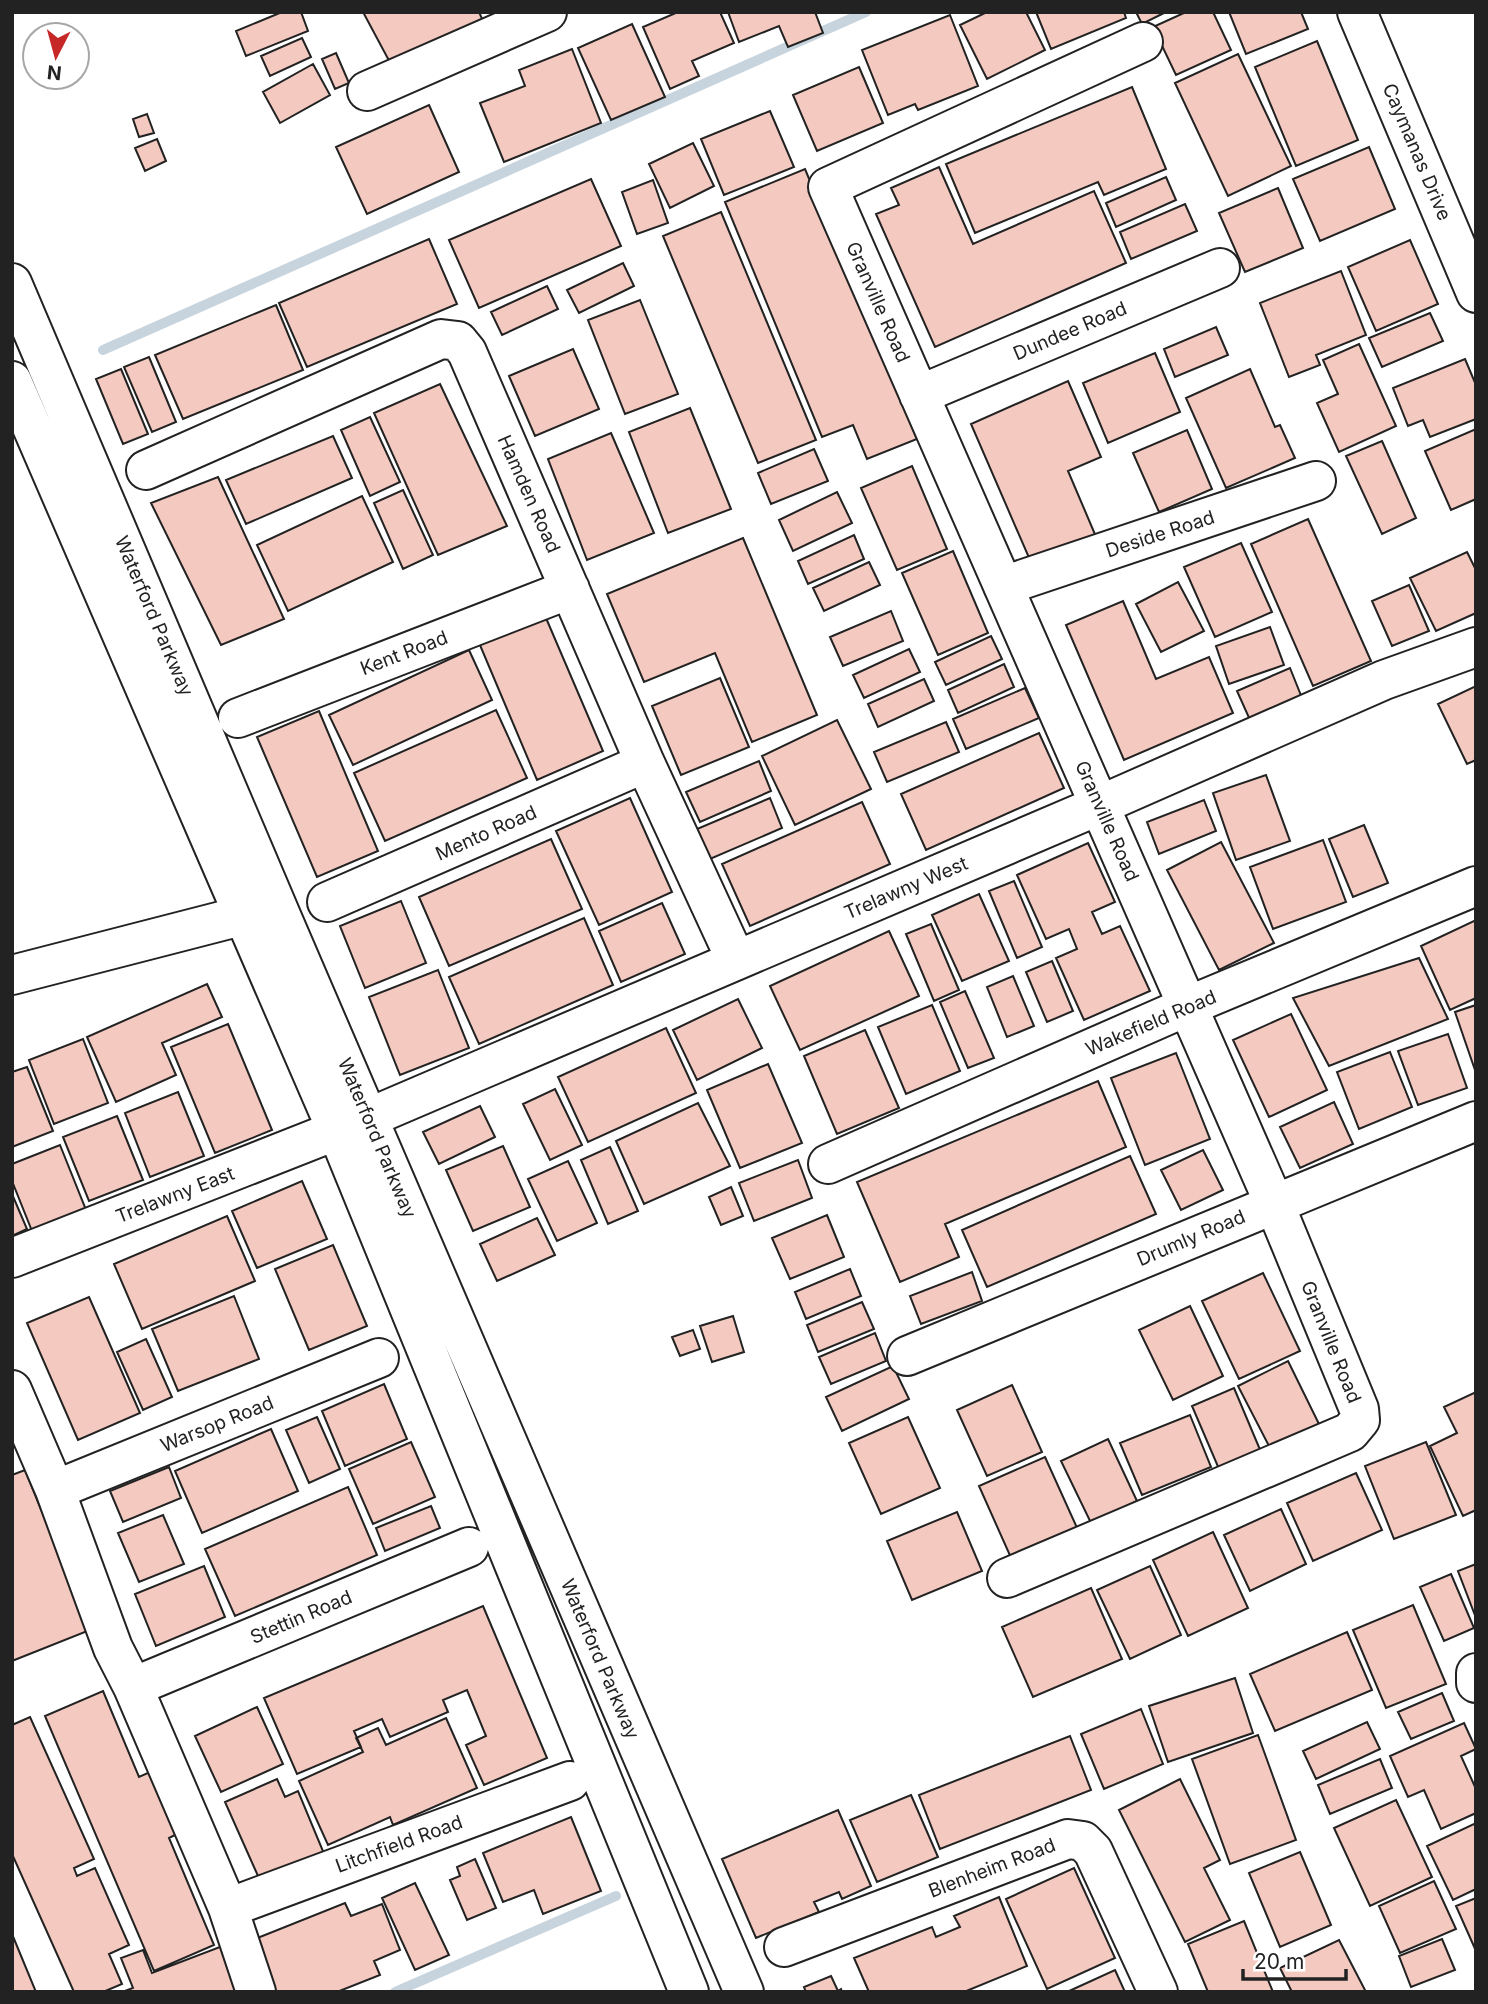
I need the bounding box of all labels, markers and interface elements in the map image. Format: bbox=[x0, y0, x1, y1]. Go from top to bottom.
north arrow bbox=[21, 21, 91, 91]
text: N bbox=[46, 60, 63, 85]
street label: Caymanas Drive bbox=[1378, 80, 1456, 224]
street label: Granville Road bbox=[841, 238, 915, 366]
street label: Dundee Road bbox=[1010, 297, 1130, 365]
street label: Hamden Road bbox=[493, 432, 565, 556]
street label: Deside Road bbox=[1103, 506, 1217, 562]
street label: Waterford Parkway bbox=[110, 532, 198, 700]
street label: Kent Road bbox=[357, 626, 451, 680]
street label: Granville Road bbox=[1070, 757, 1144, 885]
street label: Mento Road bbox=[432, 801, 540, 865]
street label: Trelawny West bbox=[841, 852, 971, 924]
street label: Wakefield Road bbox=[1082, 985, 1220, 1061]
street label: Waterford Parkway bbox=[333, 1054, 421, 1222]
street label: Trelawny East bbox=[112, 1162, 238, 1228]
street label: Drumly Road bbox=[1133, 1205, 1249, 1271]
street label: Granville Road bbox=[1296, 1278, 1366, 1406]
street label: Warsop Road bbox=[157, 1391, 277, 1457]
street label: Waterford Parkway bbox=[556, 1575, 644, 1743]
street label: Stettin Road bbox=[247, 1585, 355, 1649]
street label: Litchfield Road bbox=[332, 1810, 466, 1878]
street label: Blenheim Road bbox=[925, 1833, 1059, 1903]
scale bar bbox=[1243, 1938, 1346, 1982]
text: 20 m bbox=[1254, 1949, 1304, 1974]

